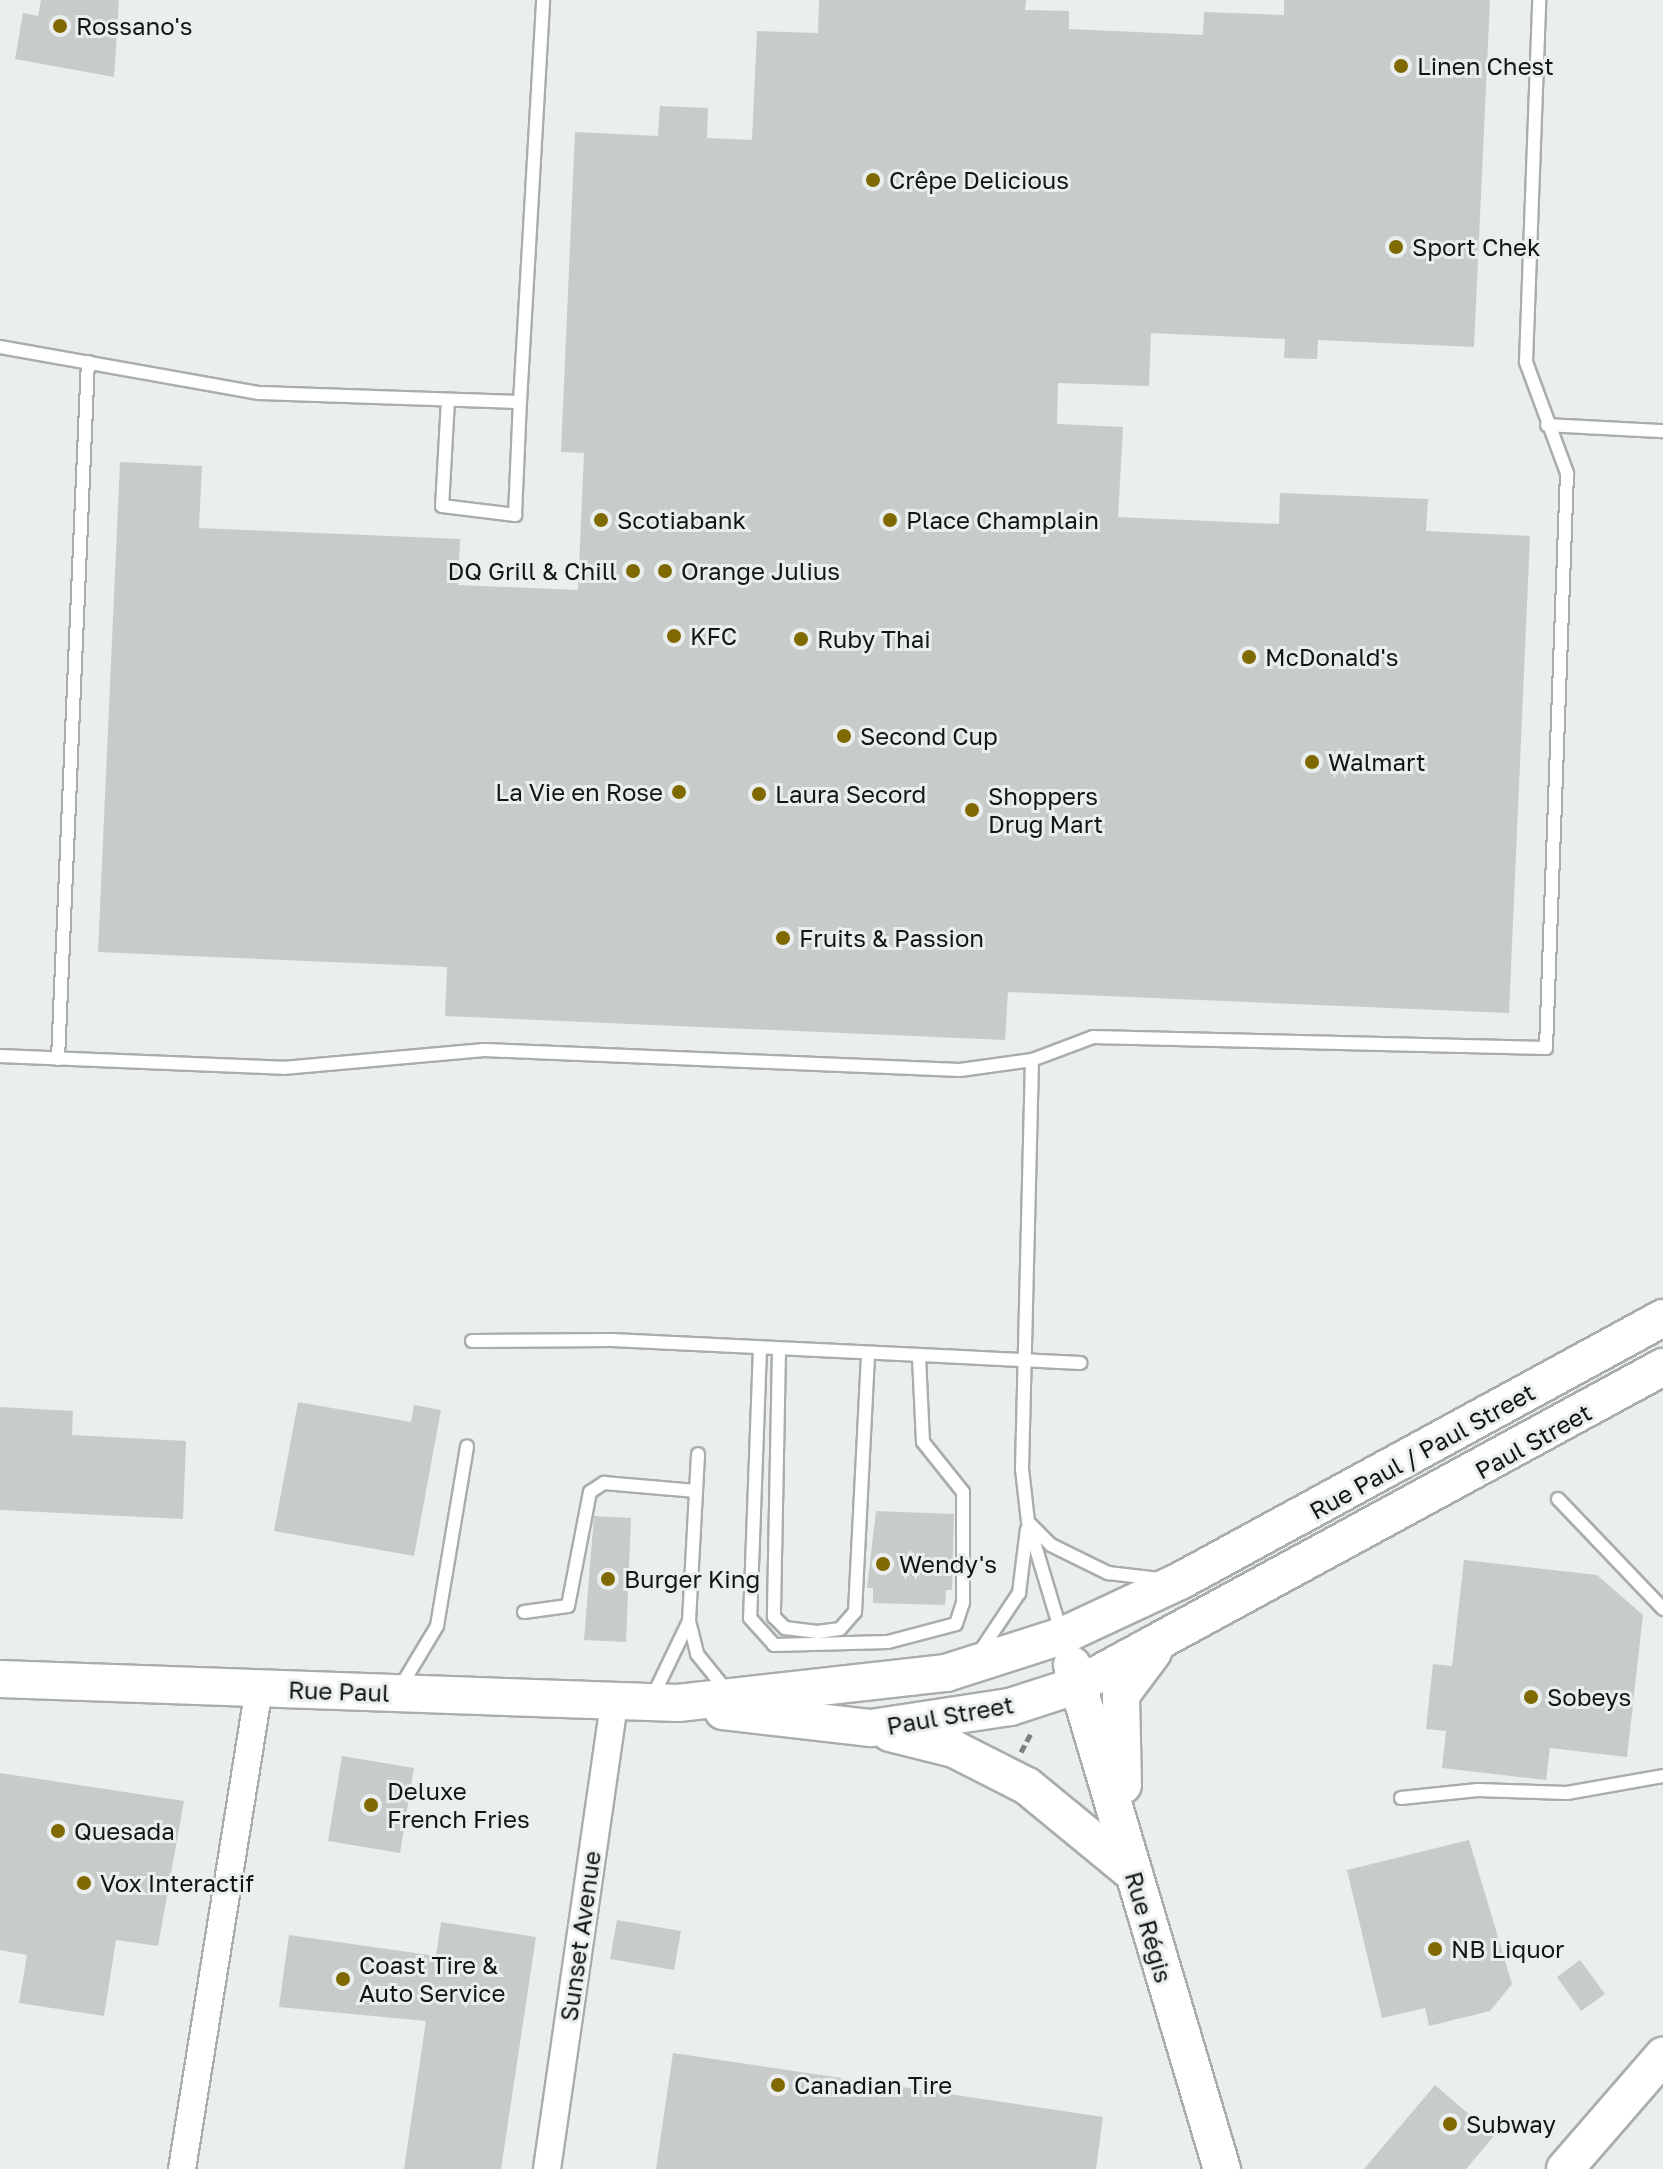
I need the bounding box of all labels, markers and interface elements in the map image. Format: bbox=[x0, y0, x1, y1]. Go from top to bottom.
place label: Rossano's bbox=[76, 12, 192, 40]
marker: Rossano's bbox=[51, 17, 69, 35]
place label: Linen Chest bbox=[1417, 52, 1554, 80]
marker: Linen Chest bbox=[1392, 57, 1410, 75]
place label: Crêpe Delicious bbox=[889, 166, 1069, 194]
marker: Crêpe Delicious bbox=[864, 171, 882, 189]
place label: Sport Chek bbox=[1412, 233, 1541, 261]
marker: Sport Chek bbox=[1387, 238, 1405, 256]
place label: Scotiabank bbox=[617, 506, 746, 534]
place label: Place Champlain bbox=[906, 506, 1099, 534]
marker: Scotiabank bbox=[592, 511, 610, 529]
marker: Place Champlain bbox=[881, 511, 899, 529]
place label: DQ Grill & Chill bbox=[447, 557, 617, 585]
place label: Orange Julius bbox=[681, 557, 840, 585]
marker: DQ Grill & Chill bbox=[624, 562, 642, 580]
marker: Orange Julius bbox=[656, 562, 674, 580]
place label: KFC bbox=[690, 622, 737, 650]
place label: Ruby Thai bbox=[817, 625, 931, 653]
marker: KFC bbox=[665, 627, 683, 645]
marker: Ruby Thai bbox=[792, 630, 810, 648]
place label: McDonald's bbox=[1265, 643, 1398, 671]
marker: McDonald's bbox=[1240, 648, 1258, 666]
place label: Second Cup bbox=[860, 722, 998, 750]
marker: Second Cup bbox=[835, 727, 853, 745]
place label: Walmart bbox=[1328, 748, 1426, 776]
marker: Walmart bbox=[1303, 753, 1321, 771]
place label: La Vie en Rose bbox=[495, 778, 663, 806]
place label: Laura Secord bbox=[775, 780, 926, 808]
place label: Shoppers Drug Mart bbox=[988, 782, 1103, 838]
marker: La Vie en Rose bbox=[670, 783, 688, 801]
marker: Laura Secord bbox=[750, 785, 768, 803]
marker: Shoppers Drug Mart bbox=[963, 801, 981, 819]
place label: Fruits & Passion bbox=[799, 924, 984, 952]
marker: Fruits & Passion bbox=[774, 929, 792, 947]
street label: Rue Paul / Paul Street bbox=[1304, 1377, 1540, 1525]
street label: Paul Street bbox=[1470, 1397, 1596, 1485]
place label: Wendy's bbox=[899, 1550, 997, 1578]
marker: Wendy's bbox=[874, 1555, 892, 1573]
place label: Burger King bbox=[624, 1565, 760, 1593]
marker: Burger King bbox=[599, 1570, 617, 1588]
street label: Rue Paul bbox=[288, 1675, 390, 1707]
place label: Sobeys bbox=[1547, 1683, 1631, 1711]
marker: Sobeys bbox=[1522, 1688, 1540, 1706]
street label: Paul Street bbox=[884, 1690, 1016, 1740]
place label: Deluxe French Fries bbox=[387, 1777, 530, 1833]
marker: Deluxe French Fries bbox=[362, 1796, 380, 1814]
place label: Quesada bbox=[74, 1817, 175, 1845]
marker: Quesada bbox=[49, 1822, 67, 1840]
street label: Sunset Avenue bbox=[554, 1849, 606, 2023]
street label: Rue Régis bbox=[1119, 1868, 1179, 1986]
place label: Vox Interactif bbox=[100, 1869, 254, 1897]
marker: Vox Interactif bbox=[75, 1874, 93, 1892]
place label: NB Liquor bbox=[1451, 1935, 1564, 1963]
marker: NB Liquor bbox=[1426, 1940, 1444, 1958]
place label: Coast Tire & Auto Service bbox=[359, 1951, 505, 2007]
marker: Coast Tire & Auto Service bbox=[334, 1970, 352, 1988]
place label: Canadian Tire bbox=[794, 2071, 952, 2099]
marker: Canadian Tire bbox=[769, 2076, 787, 2094]
place label: Subway bbox=[1466, 2110, 1556, 2138]
marker: Subway bbox=[1441, 2115, 1459, 2133]

